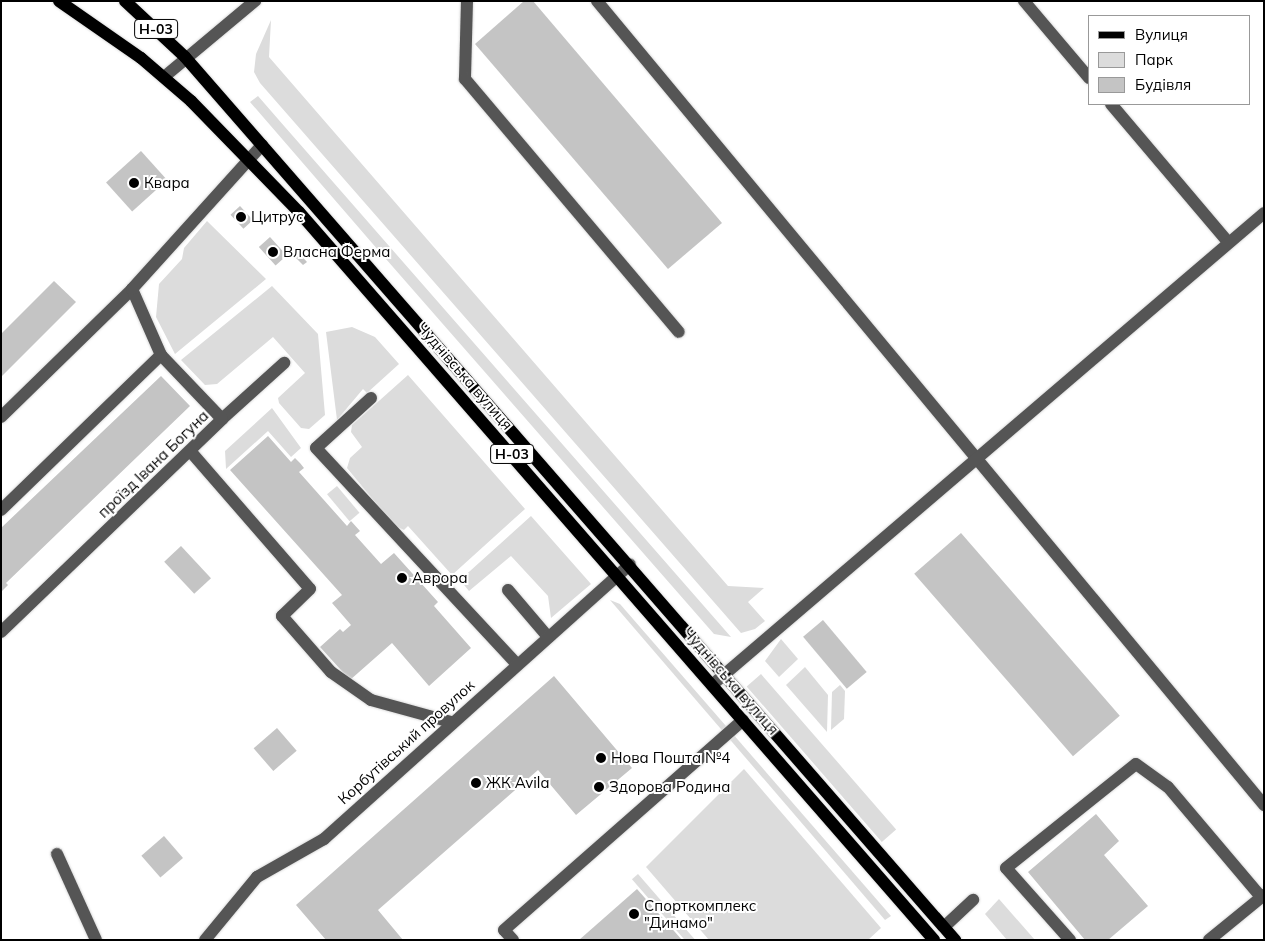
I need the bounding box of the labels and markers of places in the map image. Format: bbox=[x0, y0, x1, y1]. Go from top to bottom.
place label: Квара bbox=[144, 174, 190, 192]
marker: Квара bbox=[128, 177, 140, 189]
place label: Цитрус bbox=[251, 208, 303, 226]
marker: Цитрус bbox=[235, 211, 247, 223]
place label: Власна Ферма bbox=[283, 243, 390, 261]
marker: Власна Ферма bbox=[267, 246, 279, 258]
place label: Аврора bbox=[412, 569, 468, 587]
marker: Аврора bbox=[396, 572, 408, 584]
place label: Нова Пошта №4 bbox=[611, 749, 730, 767]
marker: Нова Пошта №4 bbox=[595, 752, 607, 764]
place label: ЖК Avila bbox=[486, 774, 549, 792]
marker: ЖК Avila bbox=[470, 777, 482, 789]
place label: Здорова Родина bbox=[609, 778, 730, 796]
marker: Здорова Родина bbox=[593, 781, 605, 793]
place label: Спорткомплекс "Динамо" bbox=[644, 896, 756, 931]
marker: Спорткомплекс "Динамо" bbox=[628, 908, 640, 920]

